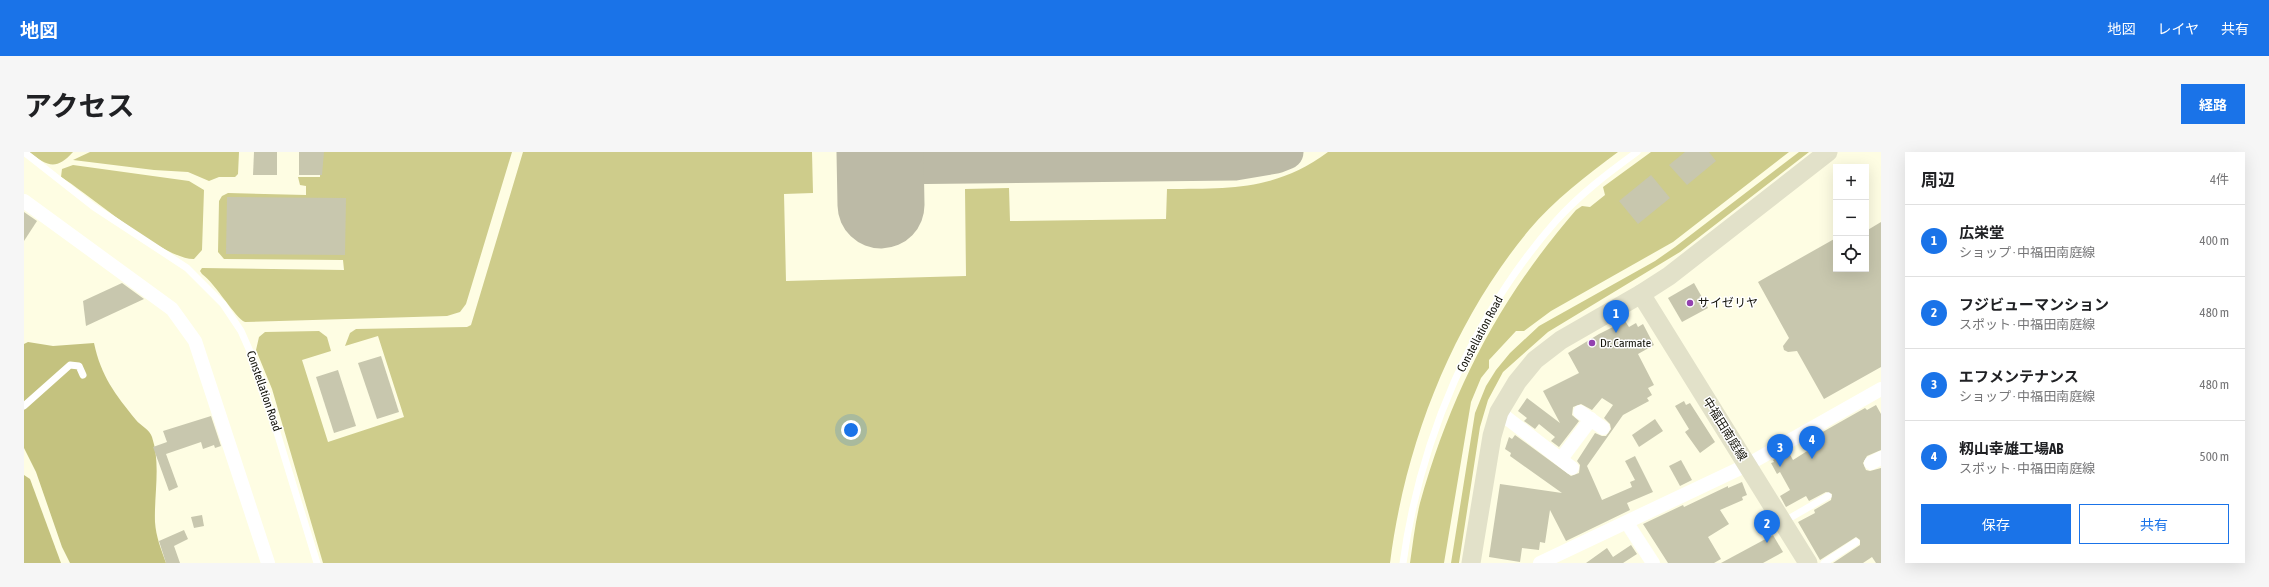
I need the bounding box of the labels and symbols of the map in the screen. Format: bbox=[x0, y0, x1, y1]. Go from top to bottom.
street label: Constellation Road bbox=[1454, 294, 1506, 374]
place label: サイゼリヤ bbox=[1698, 296, 1758, 310]
marker: サイゼリヤ bbox=[1685, 298, 1695, 308]
pin: 1 bbox=[1603, 300, 1629, 333]
place label: Dr. Carmate bbox=[1600, 336, 1651, 350]
marker: Dr. Carmate bbox=[1587, 338, 1597, 348]
street label: Constellation Road bbox=[244, 349, 284, 433]
street label: 中福田南庭線 bbox=[1700, 395, 1750, 463]
your location bbox=[841, 420, 861, 440]
pin: 4 bbox=[1799, 426, 1825, 459]
pin: 3 bbox=[1767, 434, 1793, 467]
pin: 2 bbox=[1754, 510, 1780, 543]

